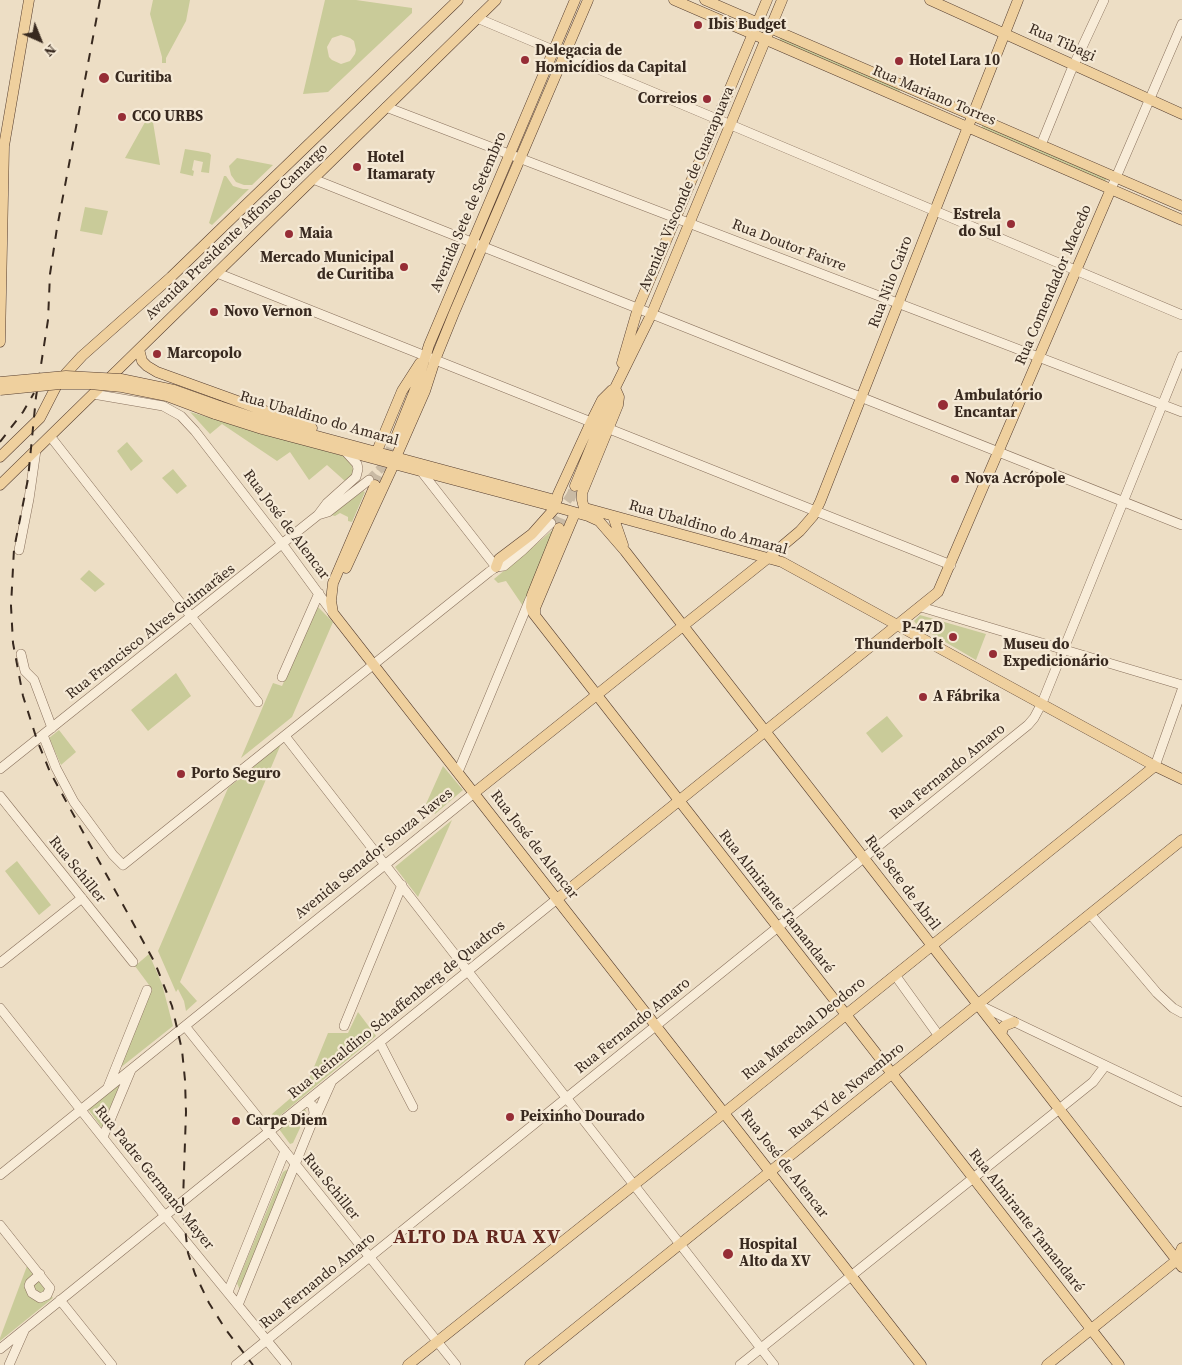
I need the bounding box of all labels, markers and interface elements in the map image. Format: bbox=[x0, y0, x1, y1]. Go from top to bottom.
north arrow bbox=[15, 15, 65, 65]
place label: Ibis Budget bbox=[708, 16, 786, 34]
marker: Ibis Budget bbox=[692, 19, 704, 31]
street label: Rua Tibagi bbox=[1026, 20, 1098, 66]
text: N bbox=[40, 40, 61, 62]
place label: Delegacia de Homicídios da Capital bbox=[535, 42, 686, 77]
place label: Hotel Lara 10 bbox=[909, 52, 1000, 70]
marker: Delegacia de Homicídios da Capital bbox=[519, 54, 531, 66]
marker: Hotel Lara 10 bbox=[893, 55, 905, 67]
street label: Rua Mariano Torres bbox=[870, 62, 998, 130]
place label: Curitiba bbox=[115, 69, 172, 87]
marker: Curitiba bbox=[97, 71, 111, 85]
street label: Avenida Visconde de Guarapuava bbox=[635, 84, 739, 294]
place label: Correios bbox=[638, 90, 697, 108]
marker: Correios bbox=[701, 93, 713, 105]
place label: CCO URBS bbox=[132, 108, 203, 126]
marker: CCO URBS bbox=[116, 111, 128, 123]
street label: Avenida Sete de Setembro bbox=[427, 129, 511, 295]
street label: Avenida Presidente Affonso Camargo bbox=[142, 140, 332, 324]
place label: Hotel Itamaraty bbox=[367, 149, 435, 184]
marker: Hotel Itamaraty bbox=[351, 161, 363, 173]
street label: Rua Comendador Macedo bbox=[1012, 202, 1096, 368]
place label: Estrela do Sul bbox=[953, 206, 1001, 241]
street label: Rua Doutor Faivre bbox=[729, 216, 849, 276]
marker: Estrela do Sul bbox=[1005, 218, 1017, 230]
place label: Maia bbox=[299, 225, 333, 243]
marker: Maia bbox=[283, 228, 295, 240]
street label: Rua Nilo Cairo bbox=[865, 233, 917, 331]
place label: Mercado Municipal de Curitiba bbox=[260, 249, 394, 284]
marker: Mercado Municipal de Curitiba bbox=[398, 261, 410, 273]
place label: Novo Vernon bbox=[224, 303, 312, 321]
marker: Novo Vernon bbox=[208, 306, 220, 318]
place label: Marcopolo bbox=[167, 345, 242, 363]
marker: Marcopolo bbox=[151, 348, 163, 360]
place label: Ambulatório Encantar bbox=[954, 387, 1043, 422]
street label: Rua Ubaldino do Amaral bbox=[237, 388, 401, 450]
marker: Ambulatório Encantar bbox=[936, 398, 950, 412]
street label: Rua José de Alencar bbox=[239, 467, 333, 583]
place label: Nova Acrópole bbox=[965, 470, 1065, 488]
marker: Nova Acrópole bbox=[949, 473, 961, 485]
street label: Rua Ubaldino do Amaral bbox=[626, 497, 790, 559]
street label: Rua Francisco Alves Guimarães bbox=[63, 560, 239, 704]
place label: P-47D Thunderbolt bbox=[855, 619, 943, 654]
marker: P-47D Thunderbolt bbox=[947, 631, 959, 643]
place label: Museu do Expedicionário bbox=[1003, 636, 1109, 671]
marker: Museu do Expedicionário bbox=[987, 648, 999, 660]
place label: A Fábrika bbox=[933, 688, 1000, 706]
marker: A Fábrika bbox=[917, 691, 929, 703]
street label: Rua Fernando Amaro bbox=[887, 720, 1009, 824]
place label: Porto Seguro bbox=[191, 765, 281, 783]
marker: Porto Seguro bbox=[175, 768, 187, 780]
street label: Avenida Senador Souza Naves bbox=[291, 785, 457, 923]
street label: Rua José de Alencar bbox=[486, 787, 582, 903]
street label: Rua Almirante Tamandaré bbox=[715, 827, 837, 977]
street label: Rua Sete de Abril bbox=[860, 832, 944, 934]
street label: Rua Schiller bbox=[45, 833, 109, 907]
street label: Rua Reinaldino Schaffenberg de Quadros bbox=[285, 917, 509, 1103]
street label: Rua Fernando Amaro bbox=[572, 974, 694, 1078]
street label: Rua Marechal Deodoro bbox=[739, 974, 869, 1084]
street label: Rua XV de Novembro bbox=[786, 1039, 908, 1143]
street label: Rua Padre Germano Mayer bbox=[90, 1102, 218, 1254]
street label: Rua José de Alencar bbox=[736, 1106, 832, 1222]
place label: Peixinho Dourado bbox=[520, 1108, 645, 1126]
marker: Peixinho Dourado bbox=[504, 1111, 516, 1123]
place label: Carpe Diem bbox=[246, 1112, 327, 1130]
marker: Carpe Diem bbox=[230, 1115, 242, 1127]
street label: Rua Almirante Tamandaré bbox=[965, 1146, 1087, 1296]
street label: Rua Schiller bbox=[299, 1150, 363, 1224]
district label: ALTO DA RUA XV bbox=[391, 1226, 563, 1250]
street label: Rua Fernando Amaro bbox=[257, 1229, 379, 1333]
place label: Hospital Alto da XV bbox=[739, 1236, 811, 1271]
marker: Hospital Alto da XV bbox=[721, 1247, 735, 1261]

